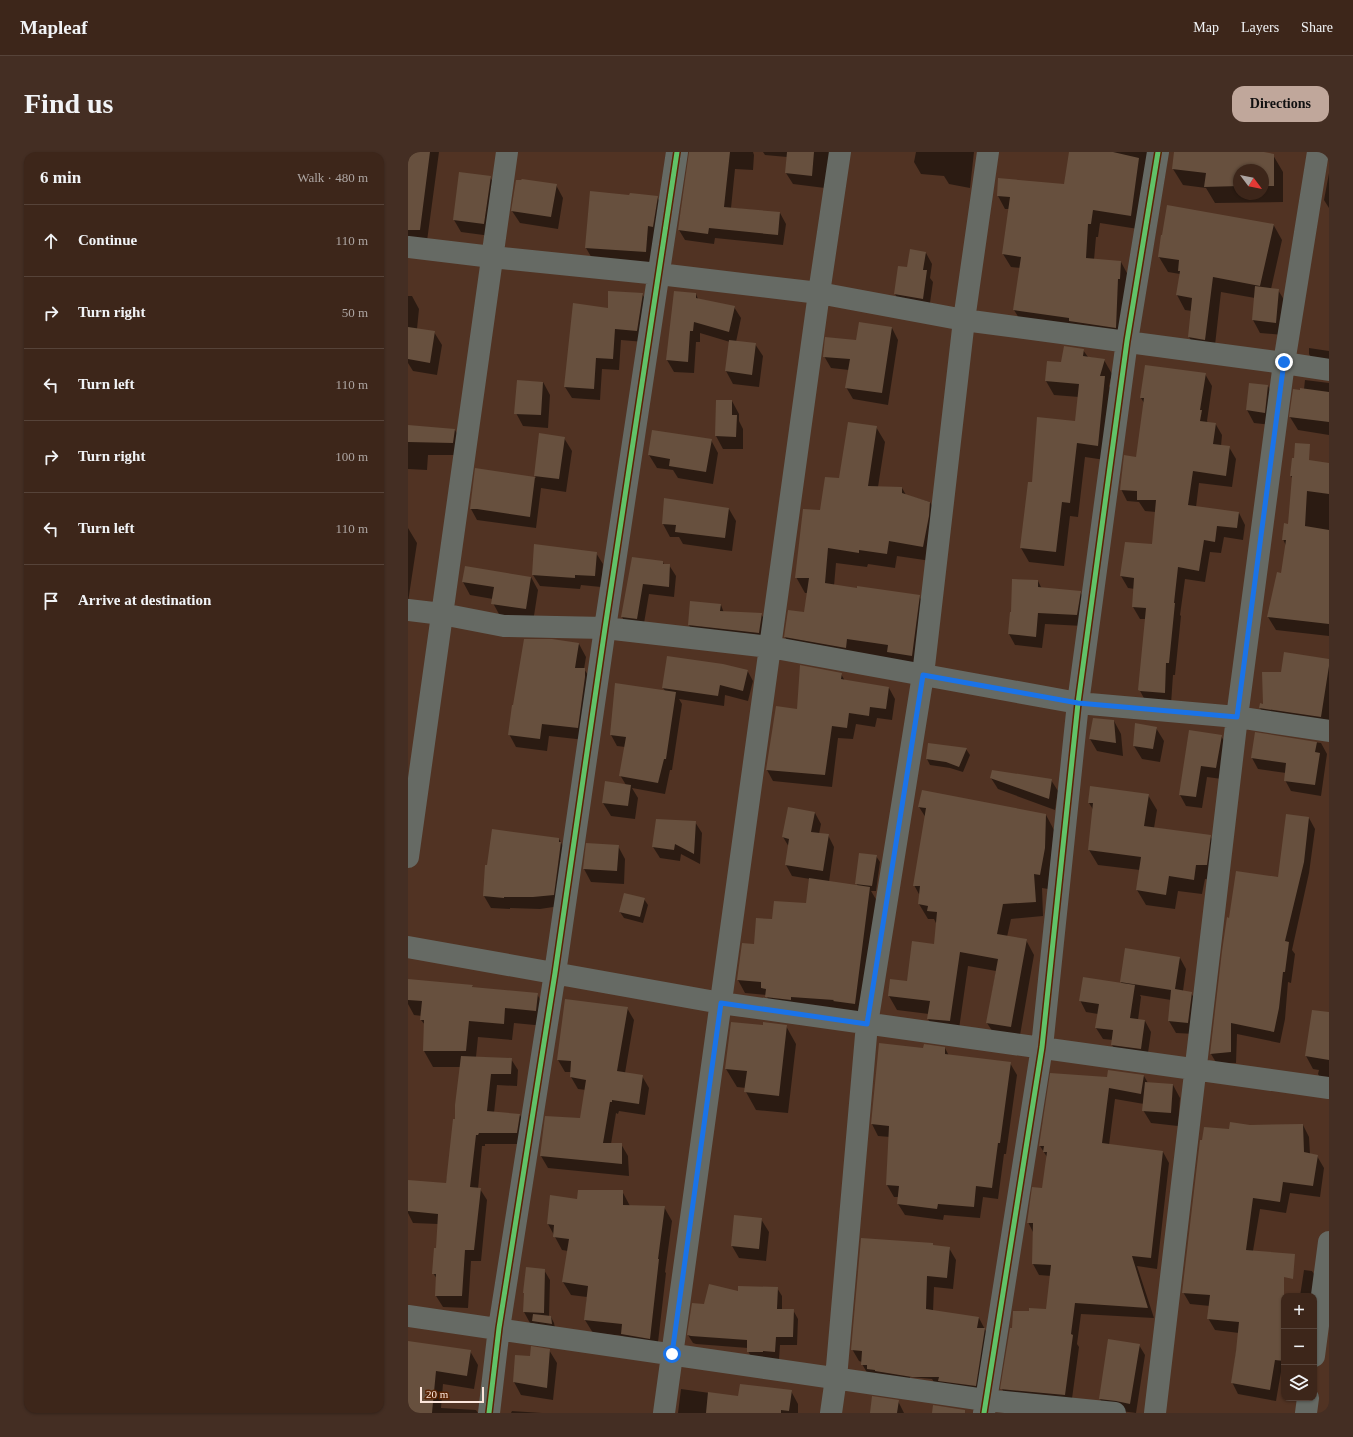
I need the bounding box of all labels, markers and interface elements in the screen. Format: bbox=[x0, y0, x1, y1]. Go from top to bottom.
text: Mapleaf bbox=[20, 17, 88, 38]
text: Map bbox=[1193, 20, 1219, 35]
text: Layers bbox=[1241, 20, 1279, 35]
text: Share bbox=[1301, 20, 1333, 35]
button: Directions bbox=[1232, 86, 1329, 122]
text: Find us bbox=[24, 88, 114, 119]
north arrow bbox=[1233, 164, 1269, 200]
text: 6 min bbox=[40, 168, 81, 187]
text: Walk · 480 m bbox=[297, 170, 368, 185]
icon: ahead bbox=[40, 230, 62, 252]
text: Continue bbox=[78, 232, 137, 248]
text: 110 m bbox=[336, 233, 368, 248]
icon: right bbox=[40, 302, 62, 324]
text: Turn right bbox=[78, 304, 145, 320]
text: 50 m bbox=[342, 305, 368, 320]
route end bbox=[1275, 353, 1293, 371]
icon: left bbox=[40, 374, 62, 396]
text: Turn left bbox=[78, 376, 135, 392]
text: 110 m bbox=[336, 377, 368, 392]
icon: right bbox=[40, 446, 62, 468]
text: Turn right bbox=[78, 448, 145, 464]
text: 100 m bbox=[335, 449, 368, 464]
icon: left bbox=[40, 518, 62, 540]
text: Turn left bbox=[78, 520, 135, 536]
text: 110 m bbox=[336, 521, 368, 536]
icon: arrive bbox=[40, 590, 62, 612]
text: Arrive at destination bbox=[78, 592, 211, 608]
map controls bbox=[1281, 1293, 1317, 1401]
button: + bbox=[1281, 1293, 1317, 1329]
button: − bbox=[1281, 1329, 1317, 1365]
route start bbox=[663, 1345, 681, 1363]
button: layers bbox=[1281, 1365, 1317, 1401]
scale bar bbox=[420, 1385, 484, 1404]
text: 20 m bbox=[426, 1388, 448, 1400]

